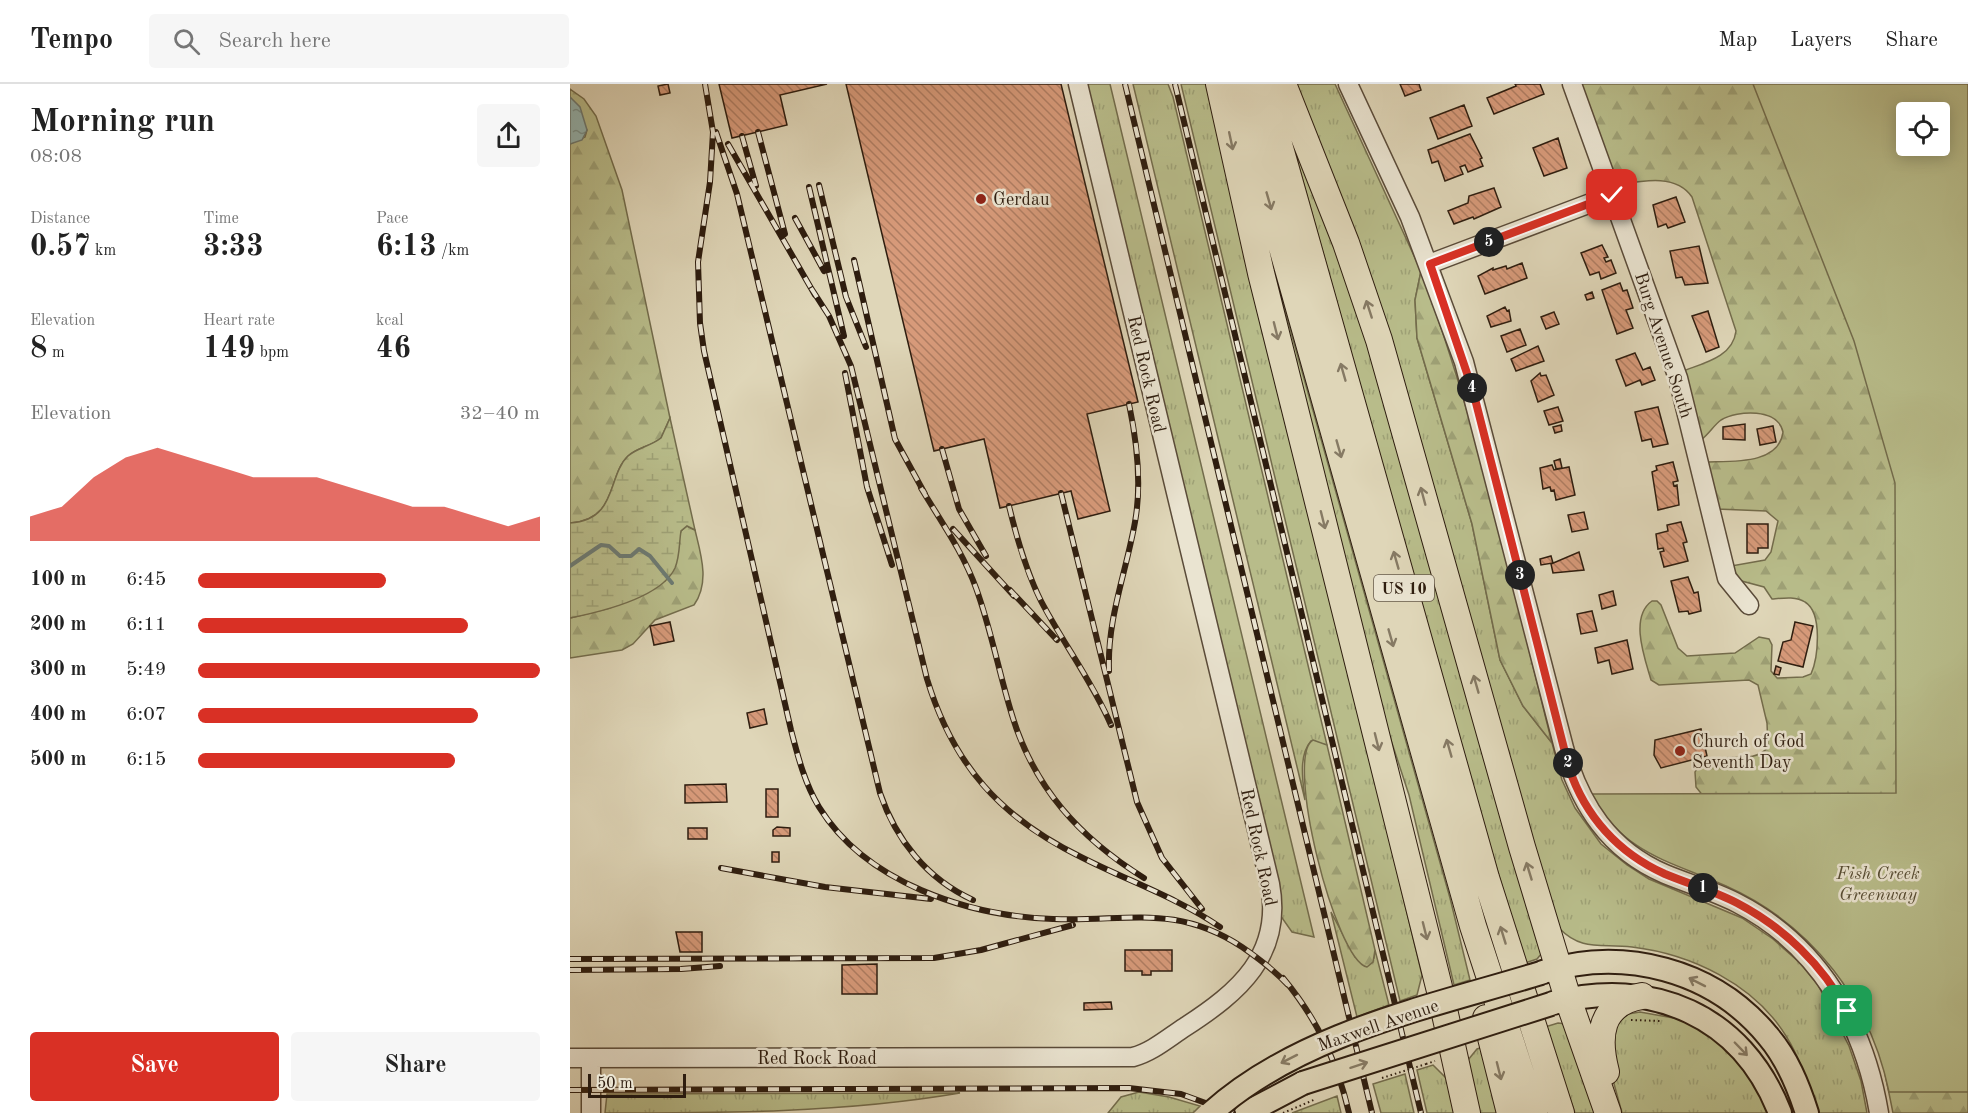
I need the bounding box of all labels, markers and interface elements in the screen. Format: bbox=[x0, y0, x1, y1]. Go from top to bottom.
search box bbox=[149, 14, 569, 68]
icon: search bbox=[170, 25, 203, 58]
text: Tempo bbox=[30, 27, 113, 55]
text: Search here bbox=[218, 30, 331, 52]
text: Map bbox=[1718, 30, 1757, 51]
text: Layers bbox=[1790, 30, 1852, 51]
text: Share bbox=[1885, 30, 1938, 51]
map controls bbox=[1896, 102, 1950, 156]
button: locate bbox=[1896, 102, 1950, 156]
button: share bbox=[477, 104, 540, 167]
text: Morning run bbox=[30, 106, 215, 139]
one-way arrow bbox=[1226, 132, 1238, 151]
text: 08:08 bbox=[30, 147, 82, 167]
pin bbox=[1586, 169, 1637, 220]
icon: check bbox=[1595, 178, 1628, 211]
place label: Gerdau bbox=[993, 191, 1050, 209]
one-way arrow bbox=[1264, 191, 1275, 210]
marker: Gerdau bbox=[974, 192, 988, 206]
text: Distance bbox=[30, 211, 90, 227]
text: Time bbox=[203, 211, 239, 227]
text: Pace bbox=[376, 211, 408, 227]
pin: 5 bbox=[1474, 227, 1504, 257]
text: 0.57 bbox=[30, 232, 91, 262]
text: 3:33 bbox=[203, 232, 264, 262]
text: 6:13 bbox=[376, 232, 437, 262]
text: 5 bbox=[1484, 234, 1494, 250]
text: km bbox=[91, 243, 116, 259]
text: /km bbox=[437, 243, 469, 259]
street label: Burg Avenue South bbox=[1631, 270, 1695, 421]
one-way arrow bbox=[1363, 300, 1374, 319]
text: Elevation bbox=[30, 313, 95, 329]
text: Heart rate bbox=[203, 313, 275, 329]
text: kcal bbox=[376, 313, 404, 329]
street label: Red Rock Road bbox=[1124, 314, 1168, 435]
one-way arrow bbox=[1270, 321, 1282, 340]
text: 8 bbox=[30, 334, 47, 364]
text: 149 bbox=[203, 334, 255, 364]
text: 46 bbox=[376, 334, 411, 364]
text: m bbox=[47, 345, 65, 361]
text: bpm bbox=[255, 345, 289, 361]
one-way arrow bbox=[1337, 363, 1348, 382]
pin: 4 bbox=[1457, 373, 1487, 403]
text: 4 bbox=[1467, 380, 1477, 396]
text: Elevation bbox=[30, 404, 111, 424]
text: 32–40 m bbox=[460, 404, 540, 424]
one-way arrow bbox=[1333, 439, 1345, 458]
one-way arrow bbox=[1417, 487, 1428, 506]
one-way arrow bbox=[1317, 511, 1329, 530]
one-way arrow bbox=[1390, 551, 1401, 570]
pin: 3 bbox=[1505, 560, 1535, 590]
text: 3 bbox=[1515, 567, 1525, 583]
text: 100 m bbox=[30, 570, 86, 590]
text: 6:45 bbox=[126, 570, 166, 590]
road number: US 10 bbox=[1374, 575, 1434, 601]
text: 200 m bbox=[30, 615, 86, 635]
text: 6:11 bbox=[126, 615, 166, 635]
one-way arrow bbox=[1386, 628, 1398, 647]
text: 300 m bbox=[30, 660, 86, 680]
text: 5:49 bbox=[126, 660, 166, 680]
one-way arrow bbox=[1469, 675, 1481, 694]
text: 400 m bbox=[30, 705, 86, 725]
text: 6:07 bbox=[126, 705, 166, 725]
one-way arrow bbox=[1372, 732, 1384, 751]
place label: Church of God Seventh Day bbox=[1692, 733, 1805, 772]
one-way arrow bbox=[1442, 738, 1454, 757]
marker: Church of God Seventh Day bbox=[1673, 744, 1687, 758]
pin: 2 bbox=[1553, 748, 1583, 778]
text: 500 m bbox=[30, 750, 86, 770]
text: 6:15 bbox=[126, 750, 166, 770]
text: 2 bbox=[1563, 755, 1573, 771]
street label: Red Rock Road bbox=[1237, 787, 1279, 908]
one-way arrow bbox=[1523, 862, 1534, 881]
park label: Fish Creek Greenway bbox=[1835, 865, 1920, 904]
pin: 1 bbox=[1688, 873, 1718, 903]
text: 1 bbox=[1698, 880, 1708, 896]
one-way arrow bbox=[1420, 921, 1432, 940]
one-way arrow bbox=[1497, 926, 1508, 945]
one-way arrow bbox=[1688, 975, 1706, 987]
pin bbox=[1821, 985, 1872, 1036]
icon: arrive bbox=[1830, 994, 1863, 1027]
street label: Maxwell Avenue bbox=[1316, 997, 1441, 1055]
button: Save bbox=[30, 1032, 279, 1101]
button: Share bbox=[291, 1032, 540, 1101]
one-way arrow bbox=[1734, 1042, 1749, 1057]
street label: Red Rock Road bbox=[757, 1050, 877, 1068]
one-way arrow bbox=[1281, 1054, 1299, 1065]
one-way arrow bbox=[1349, 1059, 1368, 1070]
one-way arrow bbox=[1494, 1062, 1506, 1081]
scale bar bbox=[588, 1071, 686, 1098]
text: 50 m bbox=[597, 1076, 633, 1092]

